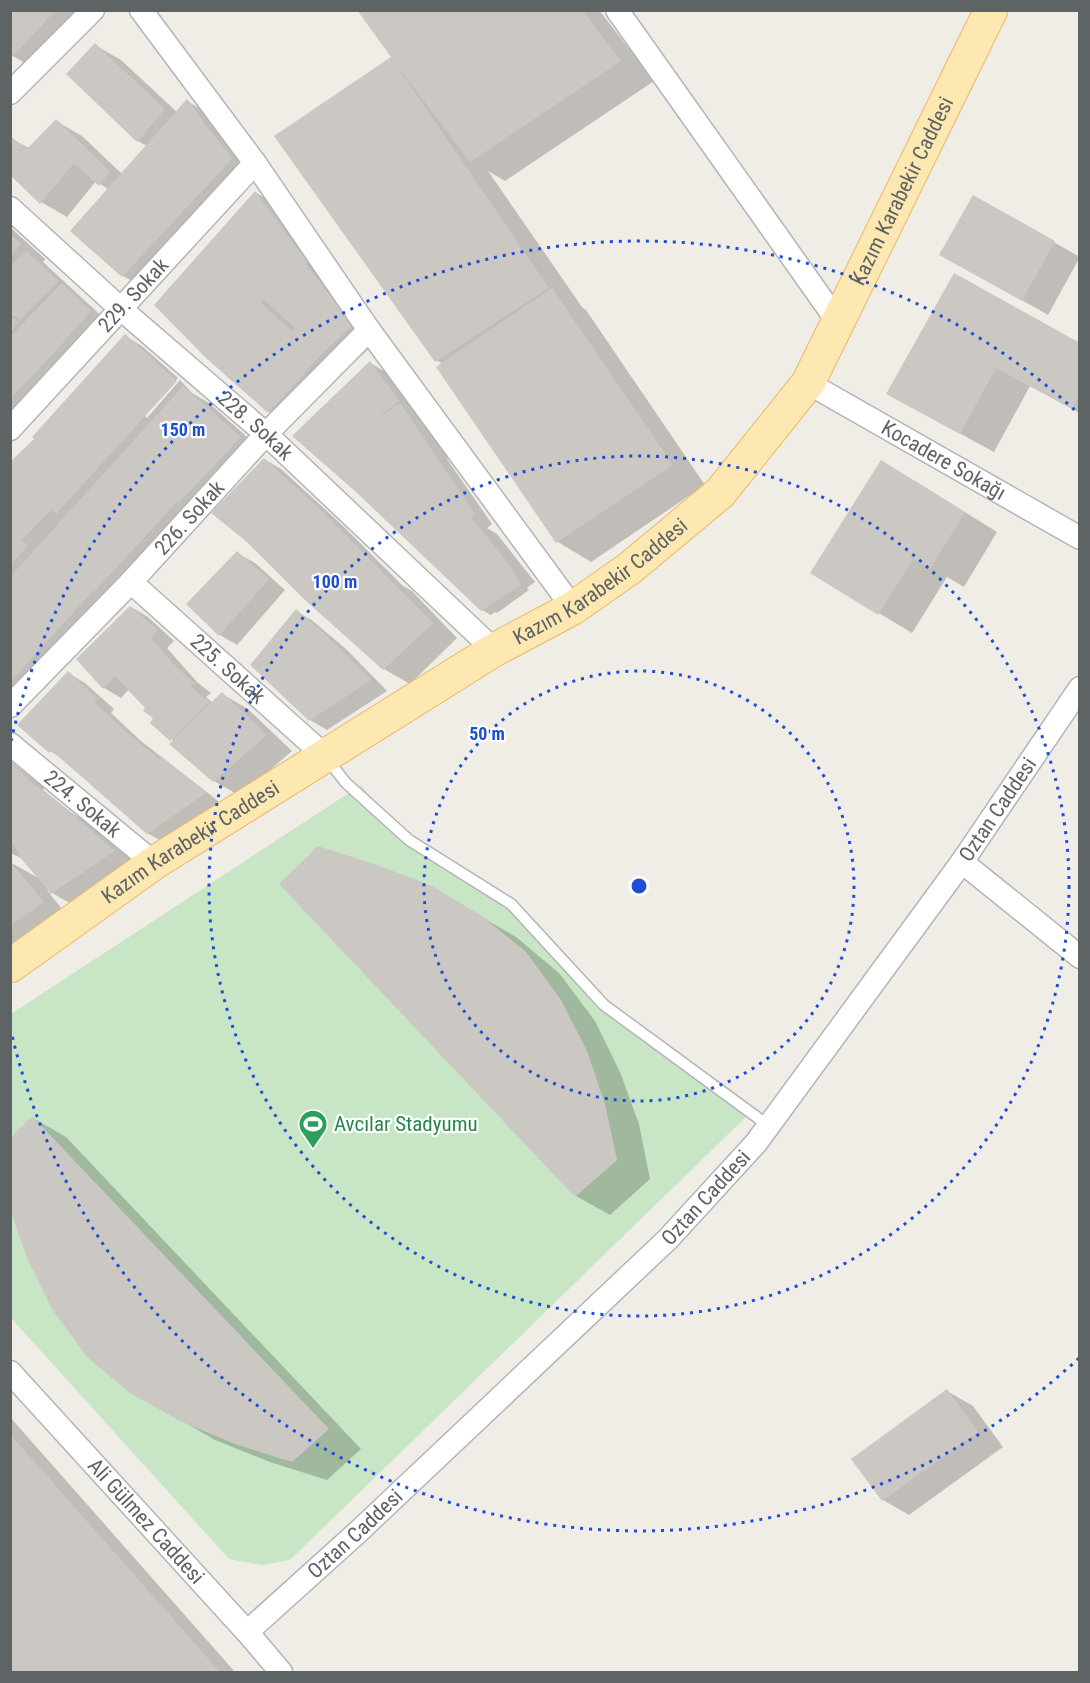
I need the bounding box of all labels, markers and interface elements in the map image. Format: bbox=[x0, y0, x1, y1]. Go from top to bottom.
street label: Kazım Karabekir Caddesi bbox=[846, 93, 958, 289]
street label: 229. Sokak bbox=[93, 253, 174, 337]
street label: 228. Sokak bbox=[213, 386, 298, 465]
street label: Kocadere Sokağı bbox=[877, 415, 1010, 505]
text: 150 m bbox=[161, 419, 205, 440]
street label: 226. Sokak bbox=[150, 475, 230, 560]
street label: Kazım Karabekir Caddesi bbox=[509, 513, 692, 650]
text: 100 m bbox=[313, 571, 357, 592]
street label: 225. Sokak bbox=[186, 629, 270, 709]
text: 50 m bbox=[469, 723, 505, 744]
street label: Oztan Caddesi bbox=[954, 753, 1041, 866]
street label: 224. Sokak bbox=[39, 765, 126, 843]
street label: Kazım Karabekir Caddesi bbox=[97, 776, 284, 908]
centre of rings bbox=[629, 876, 649, 896]
sports icon: Avcılar Stadyumu bbox=[297, 1108, 329, 1150]
place label: Avcılar Stadyumu bbox=[334, 1112, 478, 1136]
street label: Oztan Caddesi bbox=[656, 1145, 755, 1250]
street label: Ali Gülmez Caddesi bbox=[83, 1454, 209, 1589]
street label: Oztan Caddesi bbox=[303, 1484, 407, 1583]

